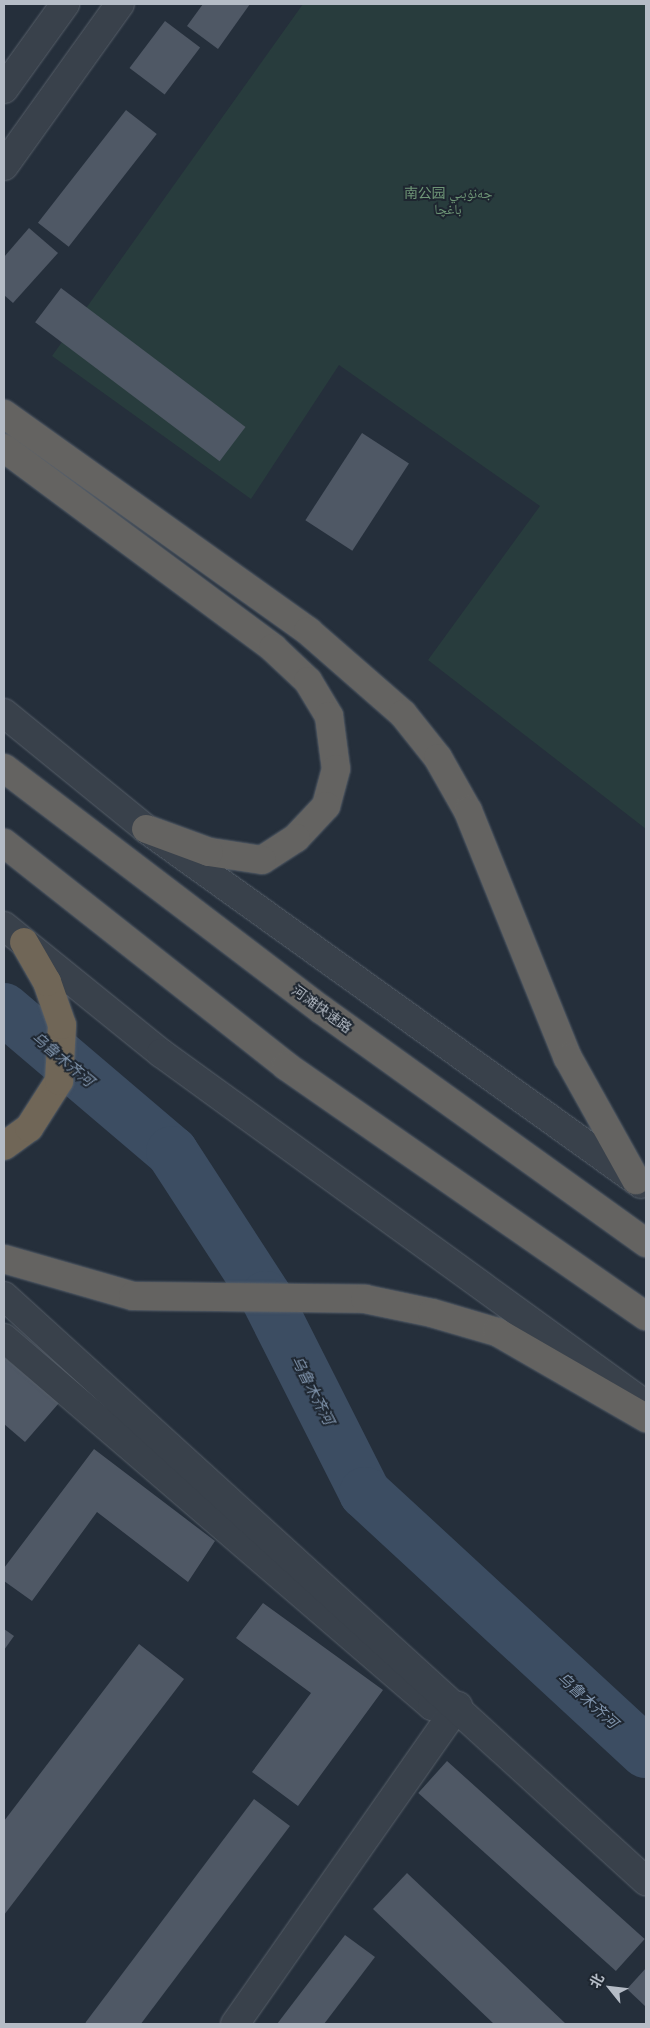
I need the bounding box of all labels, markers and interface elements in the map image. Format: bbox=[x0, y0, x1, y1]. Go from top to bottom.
park label: 南公园 جەنۇبىي باغچا bbox=[404, 185, 492, 218]
street label: 河滩快速路 bbox=[289, 982, 355, 1036]
water label: 乌鲁木齐河 bbox=[28, 1028, 98, 1090]
water label: 乌鲁木齐河 bbox=[288, 1353, 338, 1427]
water label: 乌鲁木齐河 bbox=[554, 1668, 622, 1732]
north arrow bbox=[585, 1963, 635, 2013]
text: 北 bbox=[586, 1970, 607, 1991]

